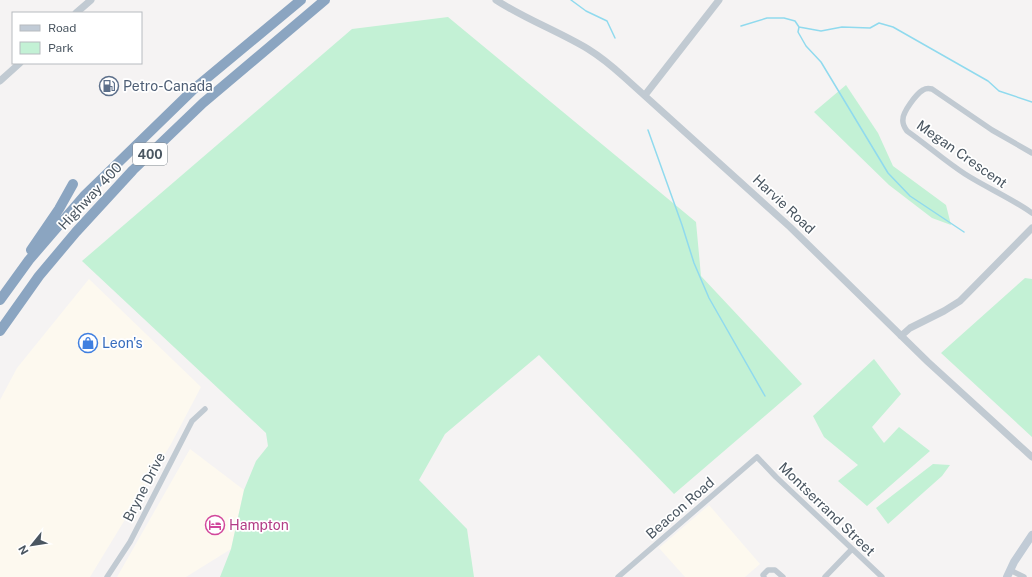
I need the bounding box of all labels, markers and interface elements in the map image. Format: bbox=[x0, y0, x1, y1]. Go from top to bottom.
legend bbox=[12, 12, 142, 64]
text: Road bbox=[48, 21, 76, 35]
text: Park bbox=[48, 41, 74, 55]
fuel station icon: Petro-Canada bbox=[98, 75, 120, 97]
place label: Petro-Canada bbox=[123, 78, 213, 94]
street label: Megan Crescent bbox=[914, 117, 1010, 191]
road number: 400 bbox=[133, 143, 167, 165]
street label: Highway 400 bbox=[55, 159, 125, 233]
street label: Harvie Road bbox=[750, 171, 818, 237]
shop icon: Leon's bbox=[77, 332, 99, 354]
place label: Leon's bbox=[102, 335, 142, 351]
street label: Bryne Drive bbox=[120, 450, 168, 524]
street label: Montserrand Street bbox=[776, 459, 878, 559]
street label: Beacon Road bbox=[643, 474, 717, 542]
hotel icon: Hampton bbox=[204, 514, 226, 536]
place label: Hampton bbox=[229, 517, 289, 533]
north arrow bbox=[12, 525, 52, 565]
text: N bbox=[16, 543, 31, 557]

